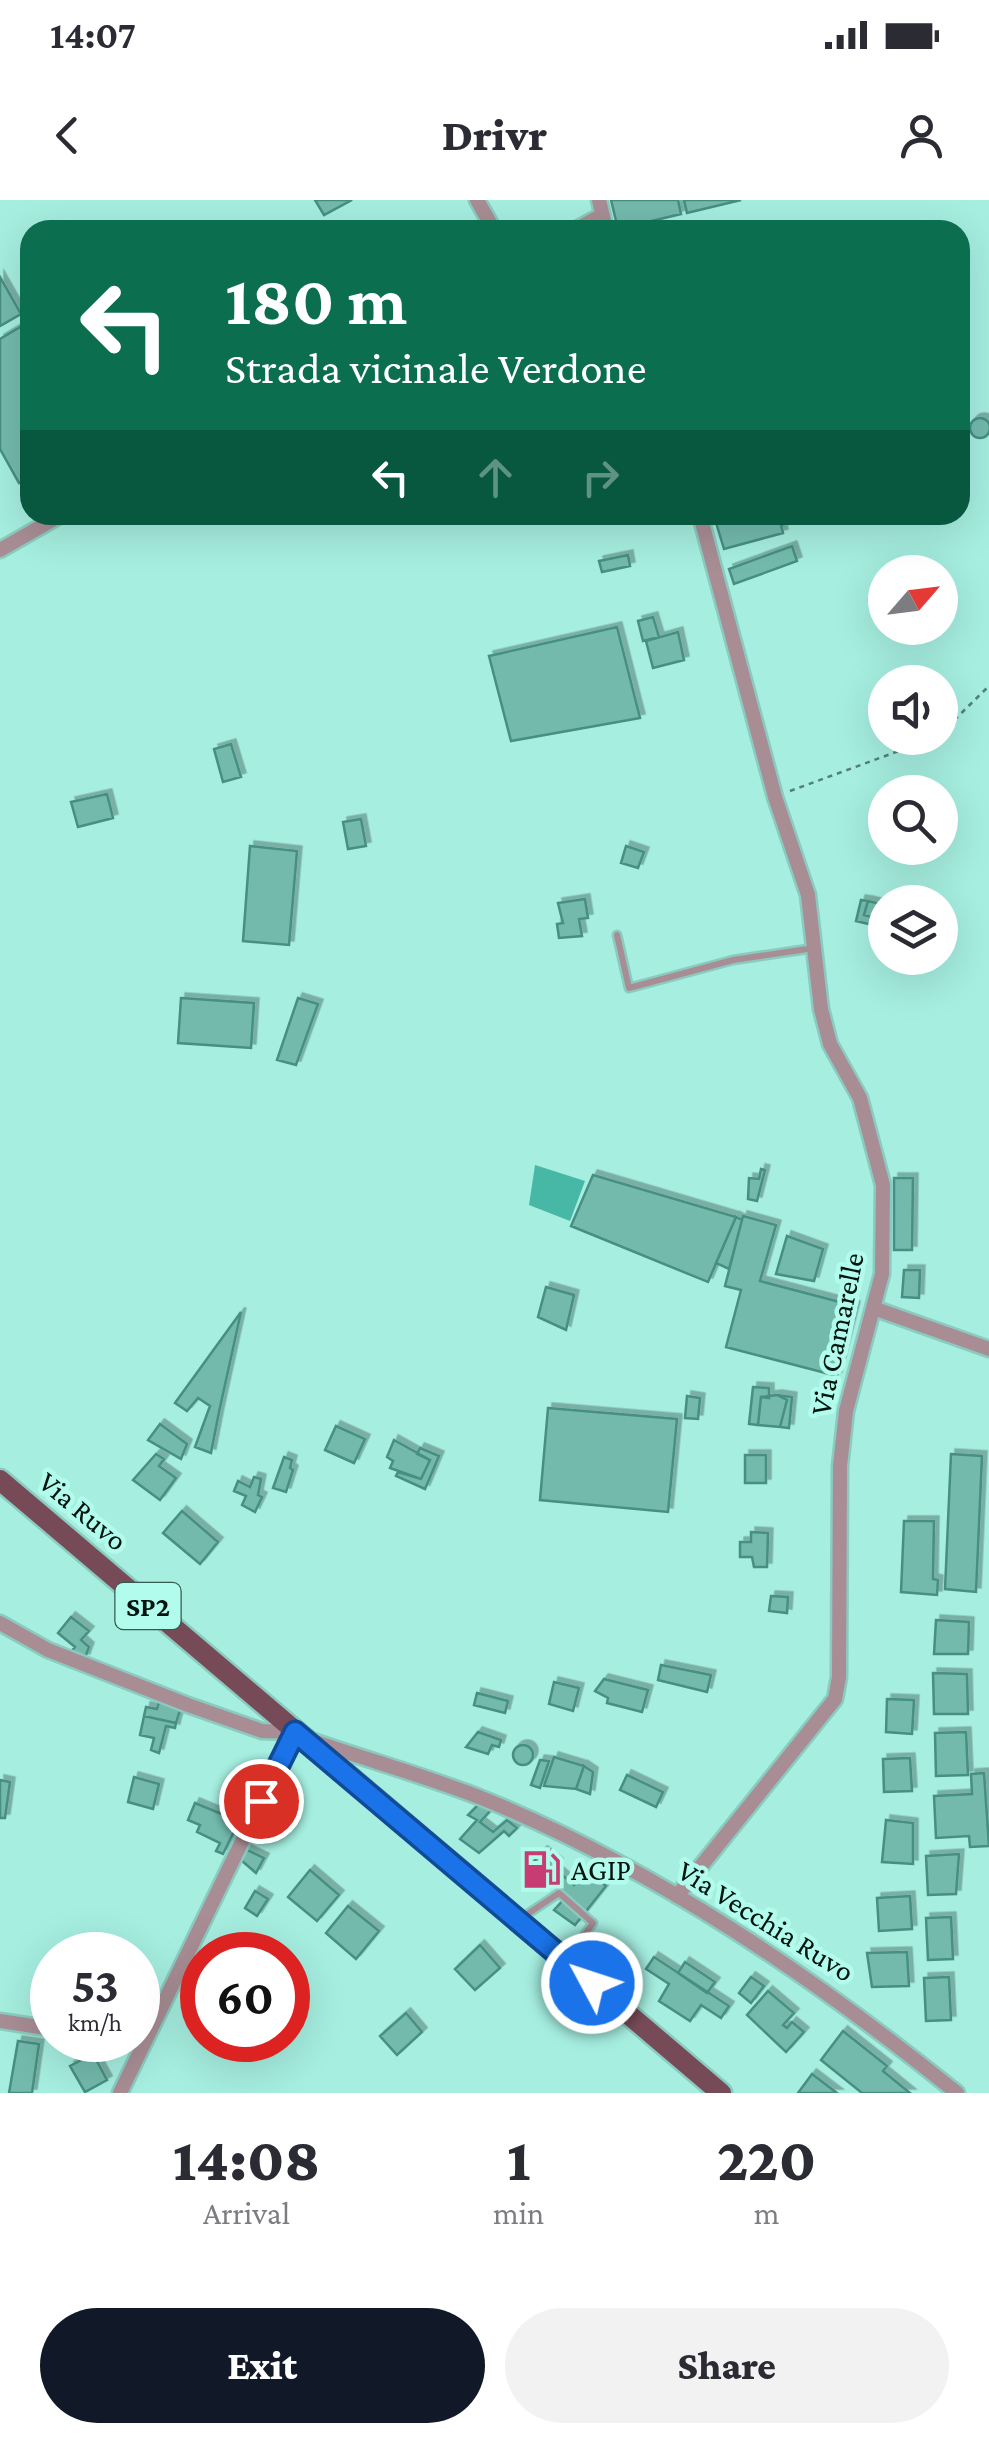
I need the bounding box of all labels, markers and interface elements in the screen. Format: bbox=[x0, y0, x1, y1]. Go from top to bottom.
text: 14:07 bbox=[50, 14, 136, 56]
icon: back bbox=[40, 108, 95, 163]
icon: person bbox=[894, 108, 949, 163]
text: Drivr bbox=[442, 110, 547, 160]
icon: left bbox=[60, 260, 190, 390]
text: 180 m bbox=[225, 261, 407, 339]
text: Strada vicinale Verdone bbox=[225, 343, 646, 393]
icon: left bbox=[363, 450, 418, 505]
icon: ahead bbox=[468, 450, 523, 505]
icon: right bbox=[573, 450, 628, 505]
north arrow bbox=[868, 555, 958, 645]
map controls bbox=[868, 555, 958, 975]
button: sound bbox=[868, 665, 958, 755]
button: search bbox=[868, 775, 958, 865]
button: layers bbox=[868, 885, 958, 975]
street label: Via Camarelle bbox=[803, 1249, 870, 1418]
street label: Via Ruvo bbox=[33, 1464, 134, 1557]
road number: SP2 bbox=[116, 1583, 180, 1629]
pin bbox=[219, 1759, 304, 1844]
icon: arrive bbox=[234, 1774, 289, 1829]
fuel station icon: AGIP bbox=[520, 1849, 562, 1891]
place label: AGIP bbox=[571, 1853, 631, 1886]
street label: Via Vecchia Ruvo bbox=[672, 1853, 861, 1988]
position arrow bbox=[540, 1931, 644, 2035]
speed limit sign: 60 bbox=[180, 1932, 310, 2062]
text: 53 bbox=[71, 1957, 119, 2013]
text: km/h bbox=[68, 2009, 122, 2036]
text: 14:08 bbox=[173, 2126, 320, 2193]
text: 1 bbox=[507, 2126, 530, 2193]
text: 220 bbox=[717, 2126, 816, 2193]
text: Arrival bbox=[203, 2195, 290, 2231]
text: min bbox=[493, 2195, 544, 2231]
text: m bbox=[754, 2195, 779, 2231]
button: Exit bbox=[40, 2308, 485, 2423]
button: Share bbox=[505, 2308, 949, 2423]

